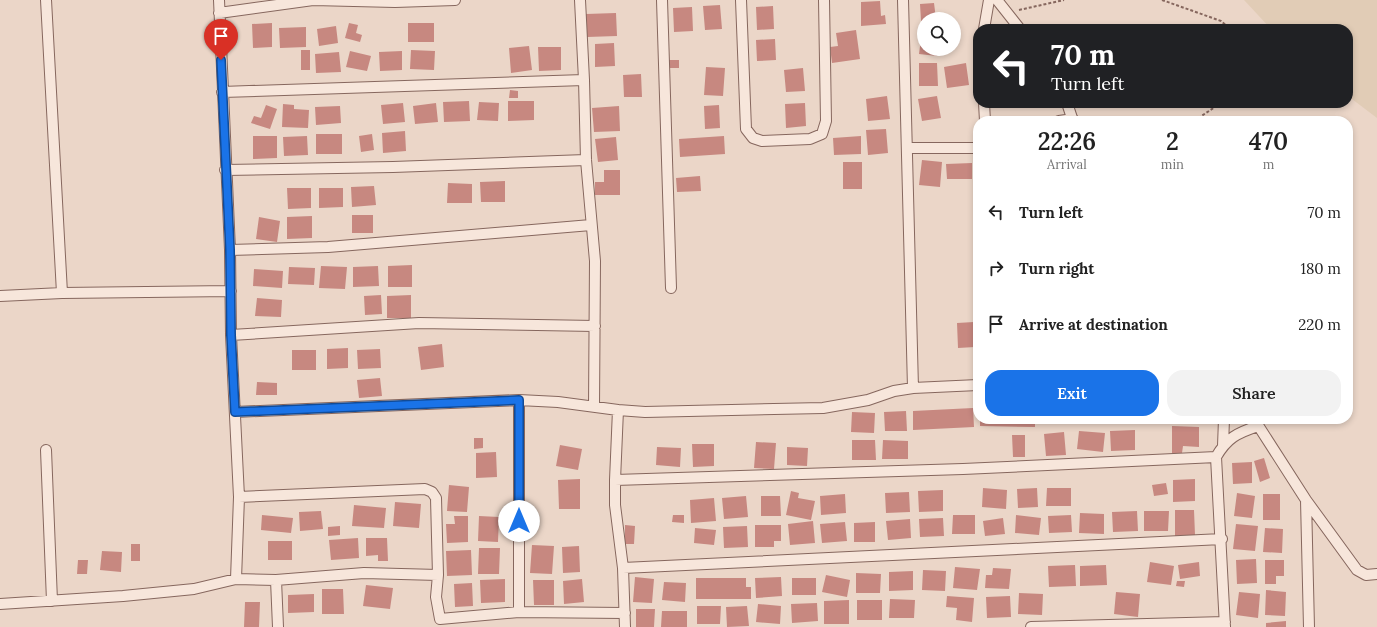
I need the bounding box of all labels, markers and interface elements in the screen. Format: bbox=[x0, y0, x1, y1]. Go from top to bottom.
map controls bbox=[917, 12, 961, 56]
button: search bbox=[917, 12, 961, 56]
pin bbox=[204, 19, 238, 60]
icon: arrive bbox=[210, 25, 232, 47]
text: 70 m bbox=[1051, 37, 1115, 73]
icon: left bbox=[985, 40, 1037, 92]
text: Turn left bbox=[1051, 72, 1124, 95]
text: 22:26 bbox=[1038, 126, 1096, 157]
text: 2 bbox=[1166, 126, 1179, 157]
text: 470 bbox=[1249, 126, 1288, 157]
text: Arrival bbox=[1047, 156, 1087, 173]
text: min bbox=[1161, 156, 1184, 173]
text: m bbox=[1263, 156, 1274, 173]
icon: left bbox=[985, 201, 1007, 223]
text: Turn left bbox=[1019, 203, 1083, 222]
text: 70 m bbox=[1307, 203, 1341, 222]
icon: right bbox=[985, 257, 1007, 279]
text: Turn right bbox=[1019, 259, 1095, 278]
text: 180 m bbox=[1300, 259, 1341, 278]
icon: arrive bbox=[985, 313, 1007, 335]
text: Arrive at destination bbox=[1019, 315, 1168, 334]
text: 220 m bbox=[1298, 315, 1341, 334]
button: Exit bbox=[985, 370, 1159, 416]
button: Share bbox=[1167, 370, 1341, 416]
position arrow bbox=[498, 500, 540, 542]

